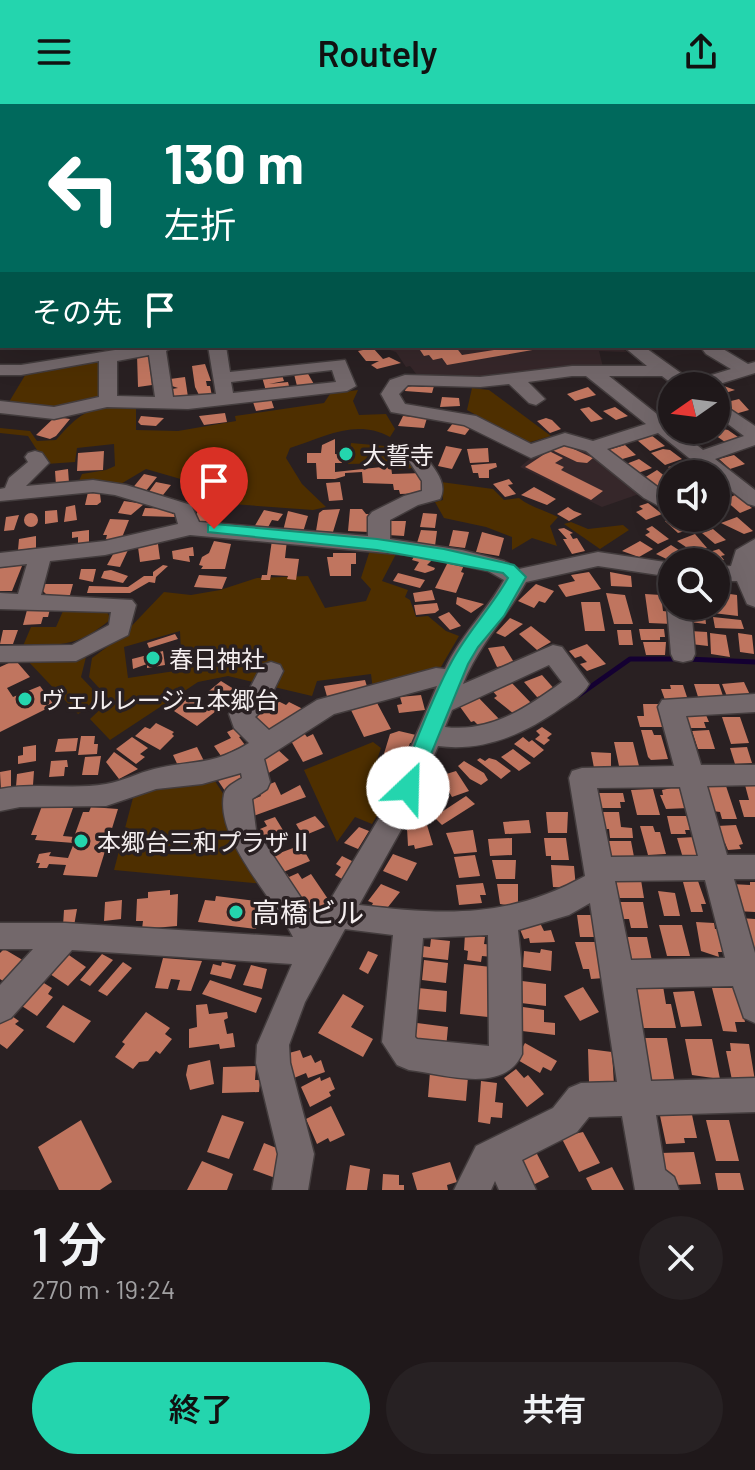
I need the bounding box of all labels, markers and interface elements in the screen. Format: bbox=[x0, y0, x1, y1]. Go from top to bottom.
icon: menu bbox=[32, 30, 76, 74]
icon: share bbox=[679, 30, 723, 74]
text: Routely bbox=[317, 31, 438, 74]
text: 130 m bbox=[164, 128, 304, 195]
icon: left bbox=[32, 136, 136, 240]
text: 左折 bbox=[164, 202, 236, 245]
icon: arrive bbox=[138, 288, 182, 332]
text: その先 bbox=[32, 293, 122, 329]
north arrow bbox=[658, 372, 730, 444]
map controls bbox=[658, 372, 730, 620]
place label: 大誓寺 bbox=[362, 440, 434, 469]
marker: 大誓寺 bbox=[337, 445, 355, 463]
pin bbox=[180, 447, 248, 529]
icon: arrive bbox=[192, 459, 236, 503]
button: sound bbox=[658, 460, 730, 532]
button: search bbox=[658, 548, 730, 620]
place label: 春日神社 bbox=[169, 644, 265, 673]
marker: 春日神社 bbox=[144, 649, 162, 667]
place label: ヴェルレージュ本郷台 bbox=[41, 685, 279, 714]
marker: ヴェルレージュ本郷台 bbox=[16, 690, 34, 708]
position arrow bbox=[366, 746, 450, 830]
place label: 本郷台三和プラザⅡ bbox=[97, 827, 313, 856]
marker: 本郷台三和プラザⅡ bbox=[72, 832, 90, 850]
place label: 高橋ビル bbox=[252, 895, 364, 929]
marker: 高橋ビル bbox=[227, 903, 245, 921]
text: 1 分 bbox=[32, 1214, 107, 1272]
button: close bbox=[639, 1216, 723, 1300]
text: 270 m · 19:24 bbox=[32, 1273, 175, 1304]
button: 終了 bbox=[32, 1362, 370, 1454]
button: 共有 bbox=[386, 1362, 723, 1454]

